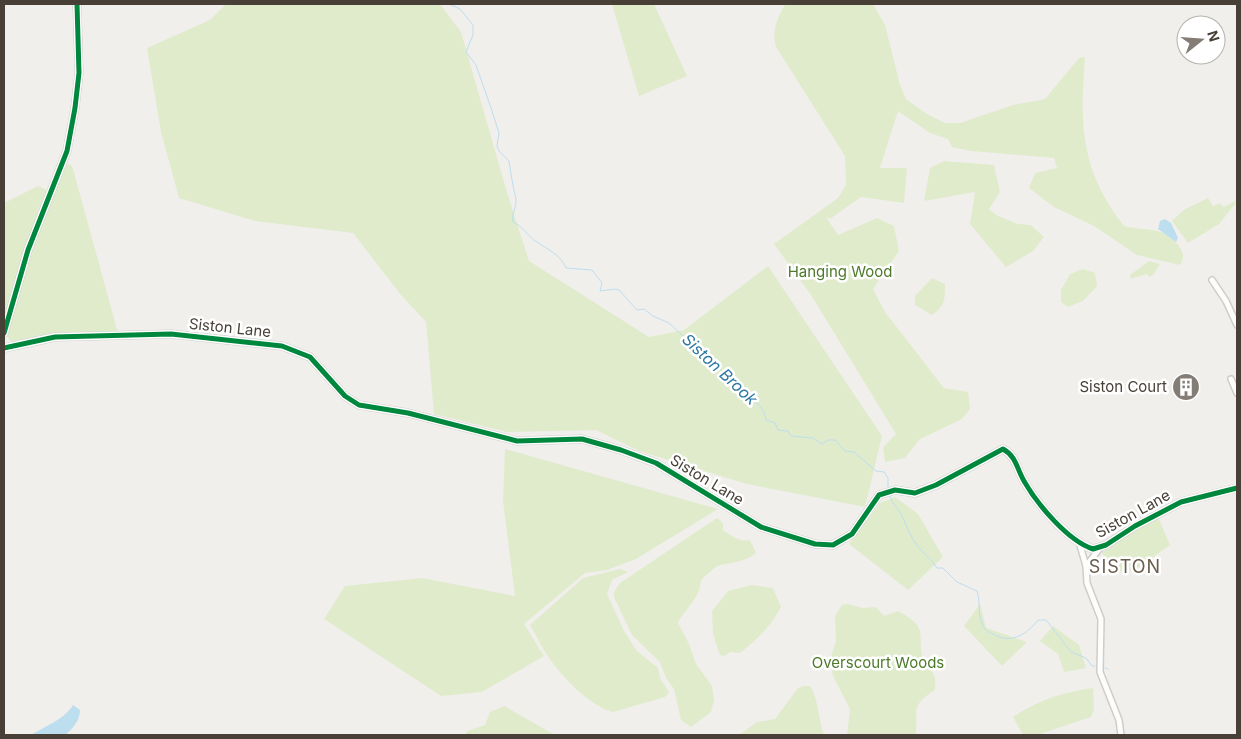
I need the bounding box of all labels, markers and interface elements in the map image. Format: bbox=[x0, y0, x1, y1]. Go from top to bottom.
north arrow bbox=[1176, 15, 1226, 65]
text: N bbox=[1204, 28, 1224, 44]
park label: Hanging Wood bbox=[788, 262, 892, 281]
street label: Siston Lane bbox=[188, 314, 272, 341]
water label: Siston Brook bbox=[678, 329, 762, 409]
building icon: Siston Court bbox=[1171, 372, 1201, 402]
place label: Siston Court bbox=[1079, 377, 1167, 396]
street label: Siston Lane bbox=[667, 450, 748, 509]
street label: Siston Lane bbox=[1092, 485, 1173, 542]
district label: SISTON bbox=[1089, 556, 1161, 577]
park label: Overscourt Woods bbox=[812, 653, 944, 672]

